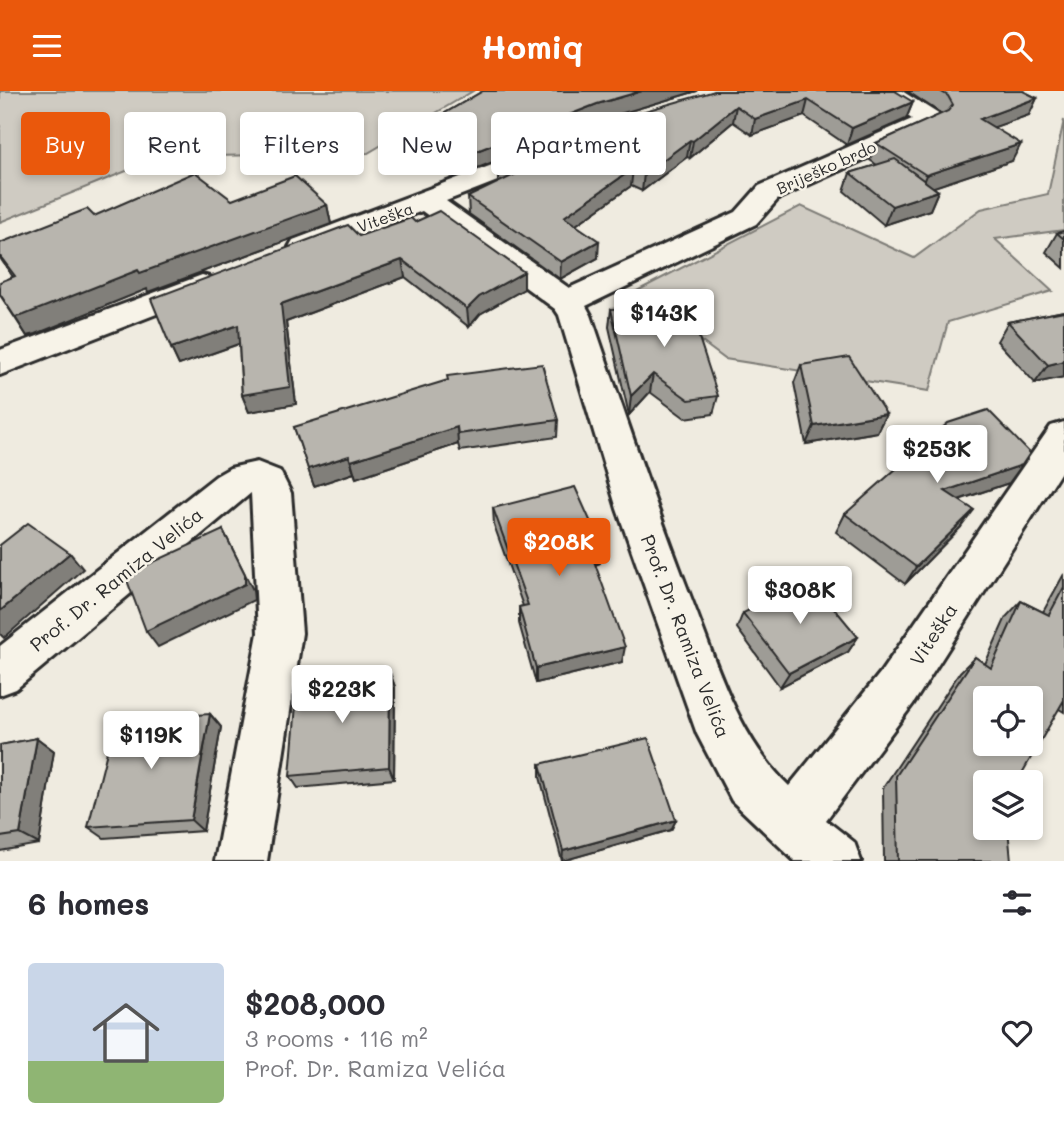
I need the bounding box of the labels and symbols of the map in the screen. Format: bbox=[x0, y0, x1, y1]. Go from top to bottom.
street label: Briješko brdo bbox=[773, 136, 879, 198]
street label: Viteška bbox=[354, 197, 416, 237]
pin: $143K bbox=[615, 289, 713, 349]
pin: $253K bbox=[888, 425, 986, 485]
street label: Prof. Dr. Ramiza Velića bbox=[24, 501, 208, 657]
pin: $208K bbox=[510, 519, 608, 578]
street label: Prof. Dr. Ramiza Velića bbox=[636, 531, 736, 741]
pin: $308K bbox=[751, 567, 849, 626]
street label: Viteška bbox=[904, 598, 962, 670]
pin: $223K bbox=[293, 665, 391, 725]
pin: $119K bbox=[102, 711, 200, 771]

